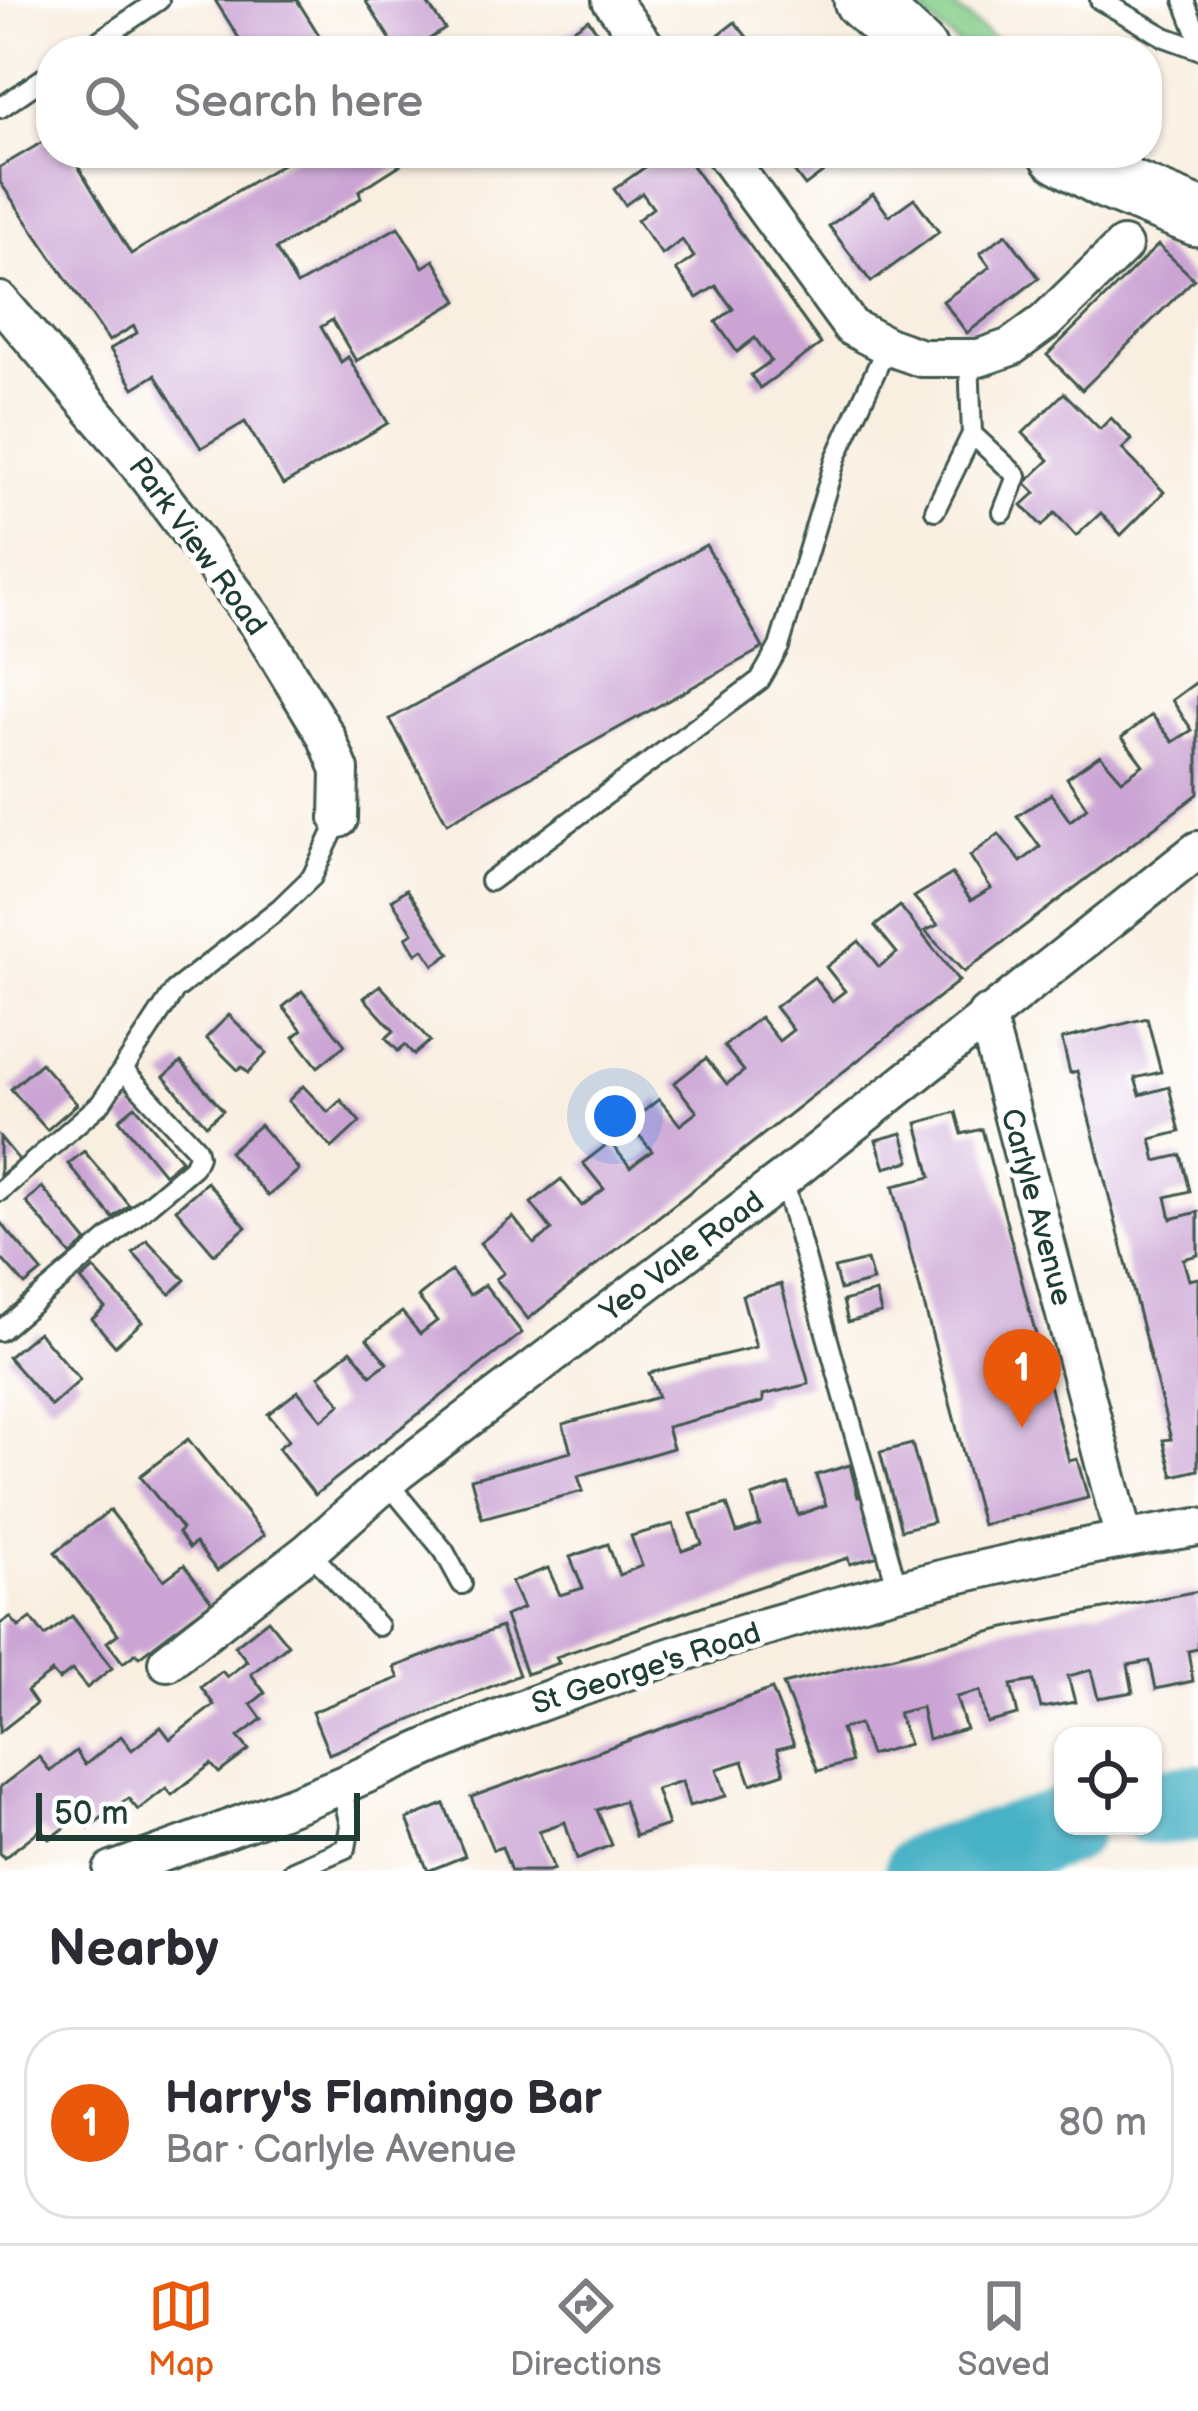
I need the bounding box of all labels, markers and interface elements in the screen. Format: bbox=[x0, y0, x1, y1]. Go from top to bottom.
search box bbox=[36, 36, 1162, 168]
icon: search bbox=[78, 69, 144, 135]
text: Search here bbox=[174, 75, 423, 130]
street label: Park View Road bbox=[120, 450, 274, 643]
your location bbox=[585, 1086, 645, 1146]
street label: Carlyle Avenue bbox=[992, 1105, 1080, 1310]
street label: Yeo Vale Road bbox=[593, 1184, 771, 1330]
pin: 1 bbox=[983, 1329, 1061, 1428]
street label: St George's Road bbox=[527, 1615, 765, 1723]
map controls bbox=[1054, 1727, 1162, 1835]
button: locate bbox=[1054, 1727, 1162, 1835]
scale bar bbox=[36, 1787, 360, 1840]
text: 50 m bbox=[54, 1794, 129, 1834]
text: Nearby bbox=[48, 1919, 219, 1980]
text: Harry's Flamingo Bar bbox=[165, 2072, 602, 2127]
text: 1 bbox=[82, 2100, 98, 2147]
text: 80 m bbox=[1059, 2100, 1147, 2147]
text: Bar · Carlyle Avenue bbox=[165, 2127, 516, 2174]
tab: Map bbox=[148, 2273, 214, 2385]
tab: Directions bbox=[510, 2273, 662, 2385]
tab: Saved bbox=[957, 2273, 1050, 2385]

